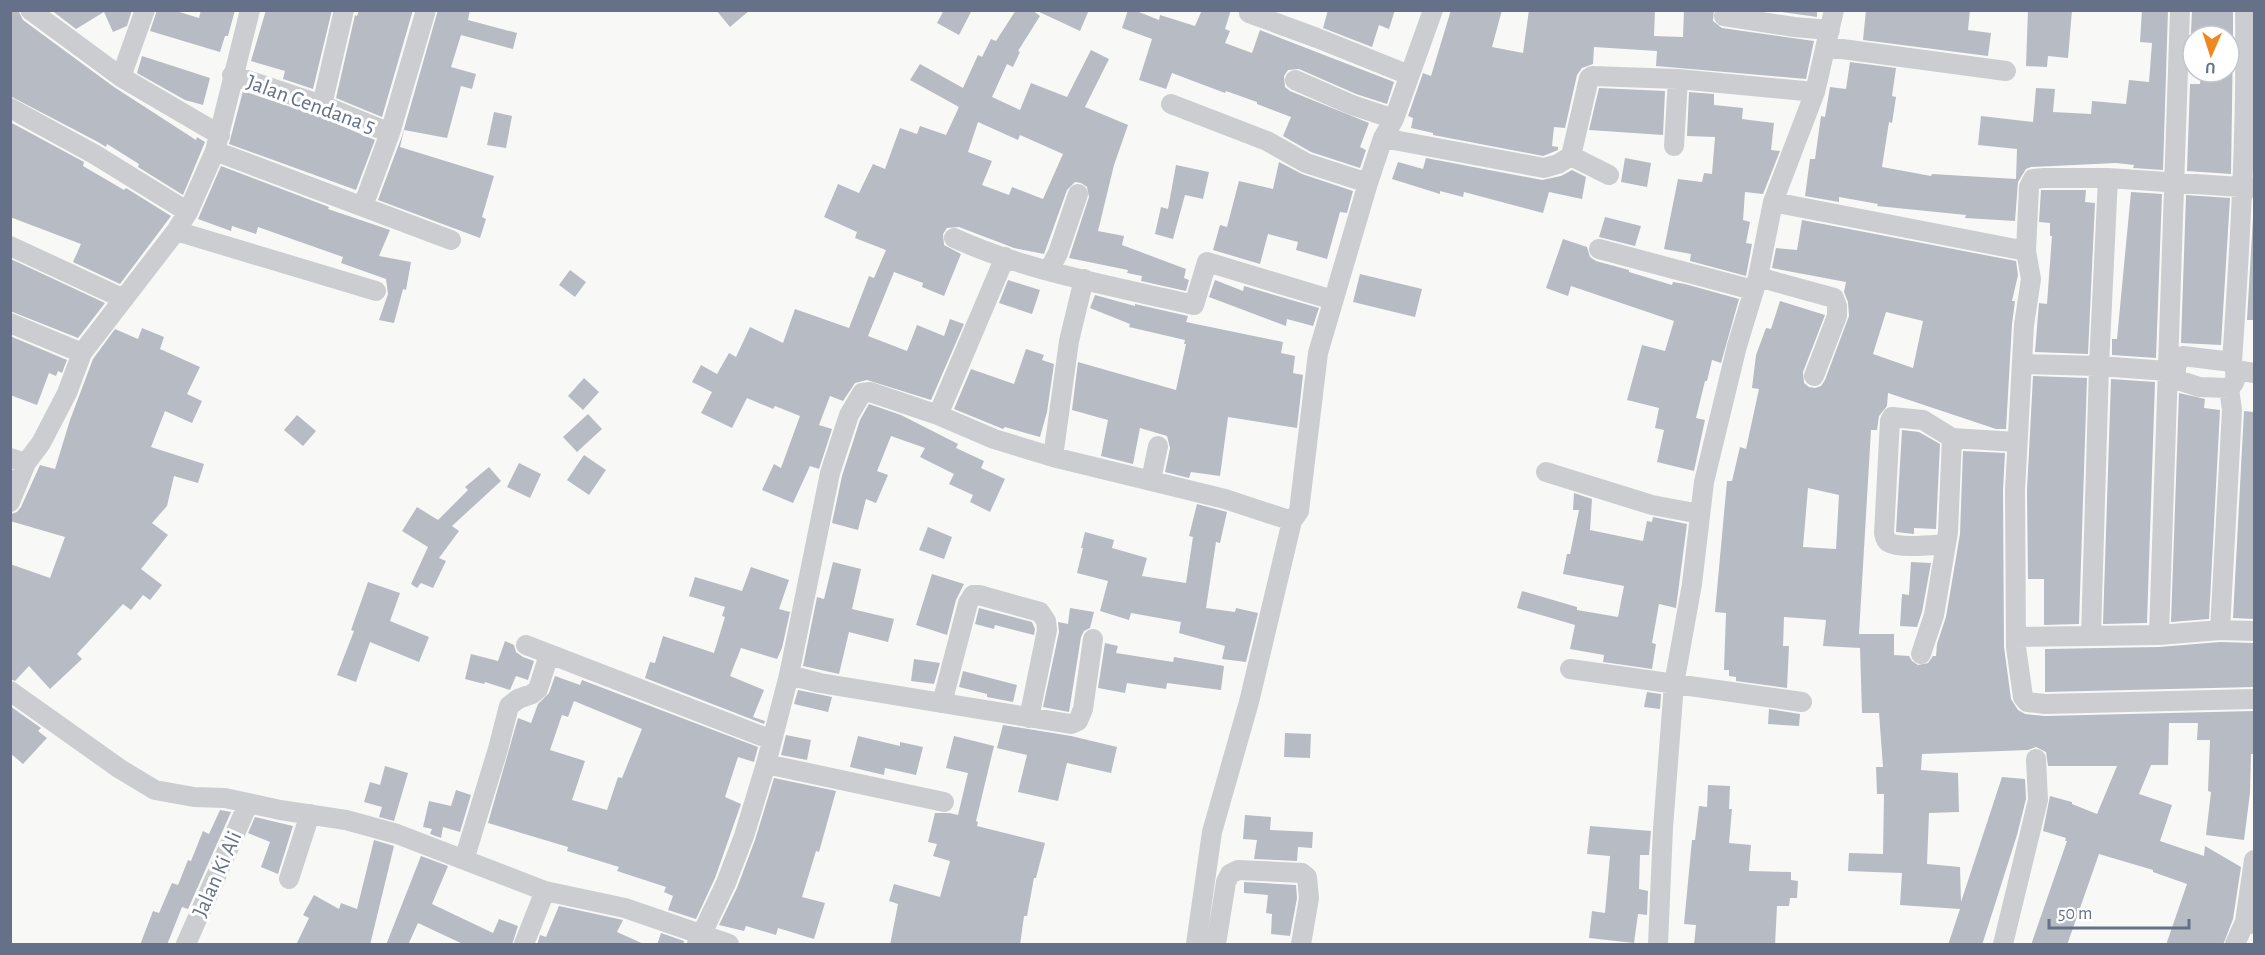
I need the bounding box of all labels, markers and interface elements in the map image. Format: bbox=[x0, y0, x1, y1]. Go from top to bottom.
north arrow bbox=[2181, 24, 2241, 84]
text: U bbox=[2205, 60, 2216, 76]
street label: Jalan Cendana 5 bbox=[244, 71, 378, 137]
street label: Jalan Ki Ali bbox=[188, 828, 246, 920]
scale bar bbox=[2049, 892, 2188, 930]
text: 50 m bbox=[2058, 905, 2092, 923]

